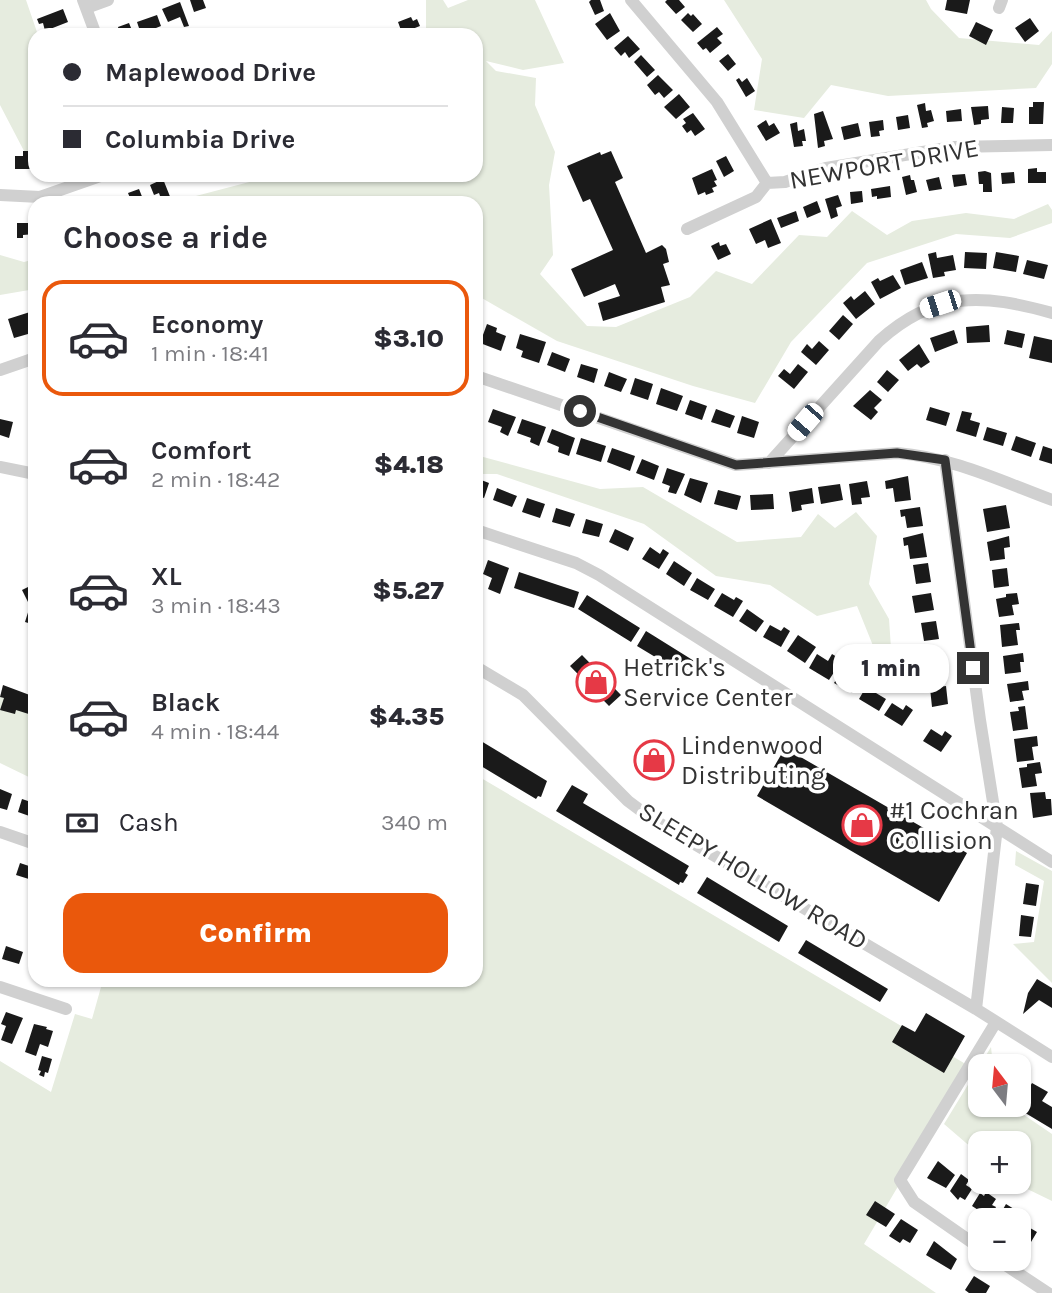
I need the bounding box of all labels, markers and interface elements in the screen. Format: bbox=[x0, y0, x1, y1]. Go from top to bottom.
text: Maplewood Drive bbox=[105, 57, 316, 88]
text: Columbia Drive bbox=[105, 124, 295, 155]
street label: NEWPORT DRIVE bbox=[787, 132, 981, 196]
text: Choose a ride bbox=[63, 219, 268, 256]
car bbox=[917, 288, 964, 320]
icon: car bbox=[67, 307, 130, 370]
text: Economy bbox=[151, 309, 263, 340]
text: $3.10 bbox=[373, 323, 444, 354]
text: 1 min · 18:41 bbox=[151, 340, 269, 367]
route start bbox=[564, 395, 596, 427]
car bbox=[784, 399, 827, 445]
icon: car bbox=[67, 433, 130, 496]
text: Comfort bbox=[151, 435, 252, 466]
text: $4.18 bbox=[374, 449, 444, 480]
text: 2 min · 18:42 bbox=[151, 466, 280, 493]
icon: car bbox=[67, 559, 130, 622]
text: XL bbox=[151, 561, 182, 592]
text: $5.27 bbox=[372, 575, 444, 606]
text: 3 min · 18:43 bbox=[151, 592, 281, 619]
callout: 1 min bbox=[833, 644, 948, 692]
place label: Hetrick's Service Center bbox=[623, 652, 793, 713]
route end bbox=[957, 652, 989, 684]
text: 1 min bbox=[861, 655, 921, 682]
shop icon: Hetrick's Service Center bbox=[575, 661, 617, 703]
icon: car bbox=[67, 685, 130, 748]
text: Black bbox=[151, 687, 220, 718]
text: $4.35 bbox=[369, 701, 444, 732]
text: 4 min · 18:44 bbox=[151, 718, 279, 745]
place label: Lindenwood Distributing bbox=[681, 730, 826, 791]
shop icon: Lindenwood Distributing bbox=[633, 739, 675, 781]
street label: SLEEPY HOLLOW ROAD bbox=[633, 795, 873, 957]
place label: #1 Cochran Collision bbox=[889, 795, 1019, 856]
icon: cash bbox=[63, 804, 101, 842]
shop icon: #1 Cochran Collision bbox=[841, 804, 883, 846]
text: Cash bbox=[119, 807, 179, 838]
text: 340 m bbox=[381, 809, 448, 836]
button: Confirm bbox=[63, 893, 448, 973]
north arrow bbox=[968, 1054, 1031, 1116]
map controls bbox=[968, 1054, 1031, 1271]
button: + bbox=[968, 1131, 1031, 1194]
button: − bbox=[968, 1208, 1031, 1271]

